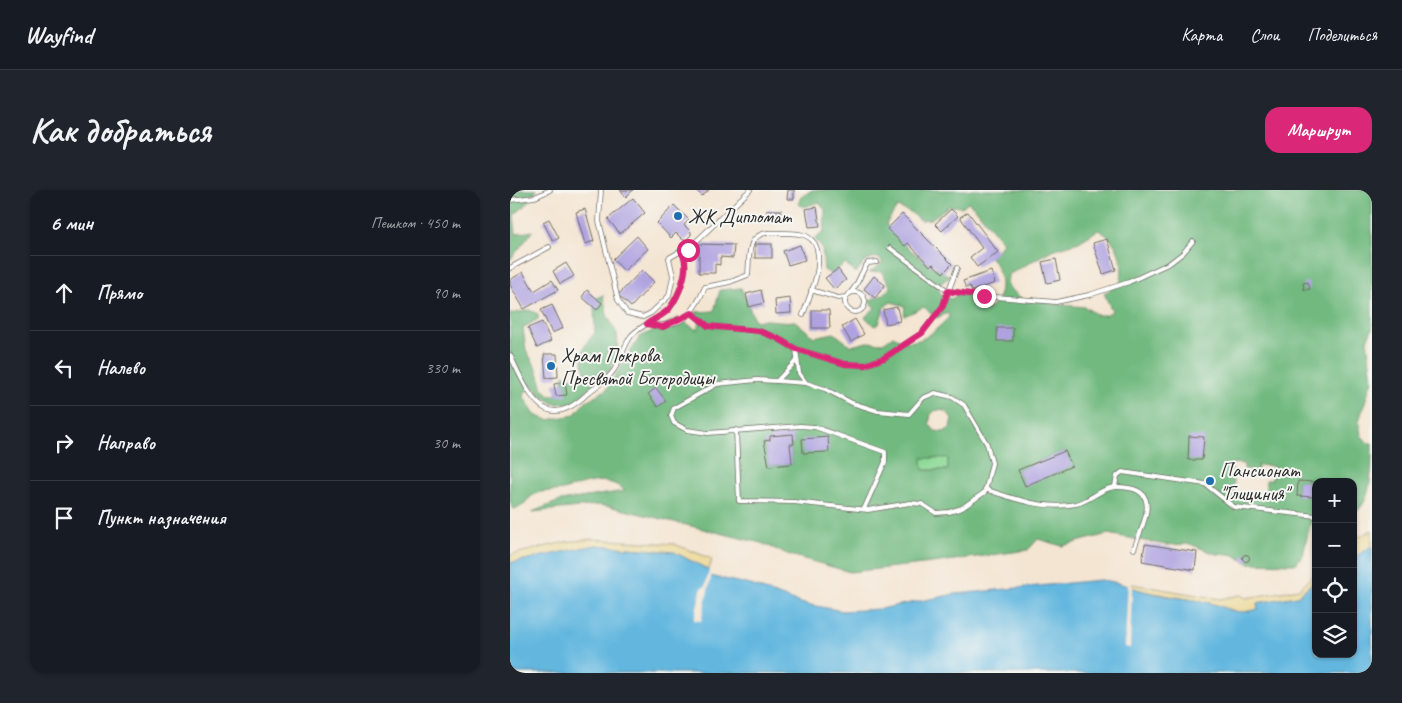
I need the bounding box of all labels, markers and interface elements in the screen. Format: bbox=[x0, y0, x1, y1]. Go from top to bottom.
text: Wayfind bbox=[25, 20, 92, 50]
text: Карта bbox=[1181, 24, 1222, 46]
text: Слои bbox=[1250, 24, 1279, 46]
text: Поделиться bbox=[1307, 24, 1377, 46]
button: Маршрут bbox=[1265, 107, 1372, 153]
text: Как добраться bbox=[30, 108, 211, 153]
place label: ЖК Дипломат bbox=[688, 204, 793, 229]
text: 6 мин bbox=[50, 210, 93, 236]
marker: ЖК Дипломат bbox=[672, 210, 684, 222]
text: Пешком · 450 m bbox=[371, 213, 460, 233]
route start bbox=[677, 239, 700, 262]
icon: ahead bbox=[50, 279, 78, 307]
text: Прямо bbox=[97, 281, 142, 305]
text: 90 m bbox=[433, 283, 460, 303]
route end bbox=[973, 285, 996, 308]
place label: Храм Покрова Пресвятой Богородицы bbox=[561, 343, 716, 391]
icon: left bbox=[50, 354, 78, 382]
text: Налево bbox=[97, 356, 145, 380]
text: 330 m bbox=[426, 358, 460, 378]
marker: Храм Покрова Пресвятой Богородицы bbox=[545, 360, 557, 372]
icon: right bbox=[50, 429, 78, 457]
text: Направо bbox=[97, 431, 155, 455]
text: 30 m bbox=[433, 433, 460, 453]
place label: Пансионат "Глициния" bbox=[1220, 458, 1301, 506]
marker: Пансионат "Глициния" bbox=[1204, 475, 1216, 487]
map controls bbox=[1312, 478, 1357, 658]
button: + bbox=[1312, 478, 1357, 523]
icon: arrive bbox=[50, 504, 78, 532]
text: Пункт назначения bbox=[97, 506, 226, 530]
button: − bbox=[1312, 523, 1357, 568]
button: locate bbox=[1312, 568, 1357, 613]
button: layers bbox=[1312, 613, 1357, 658]

